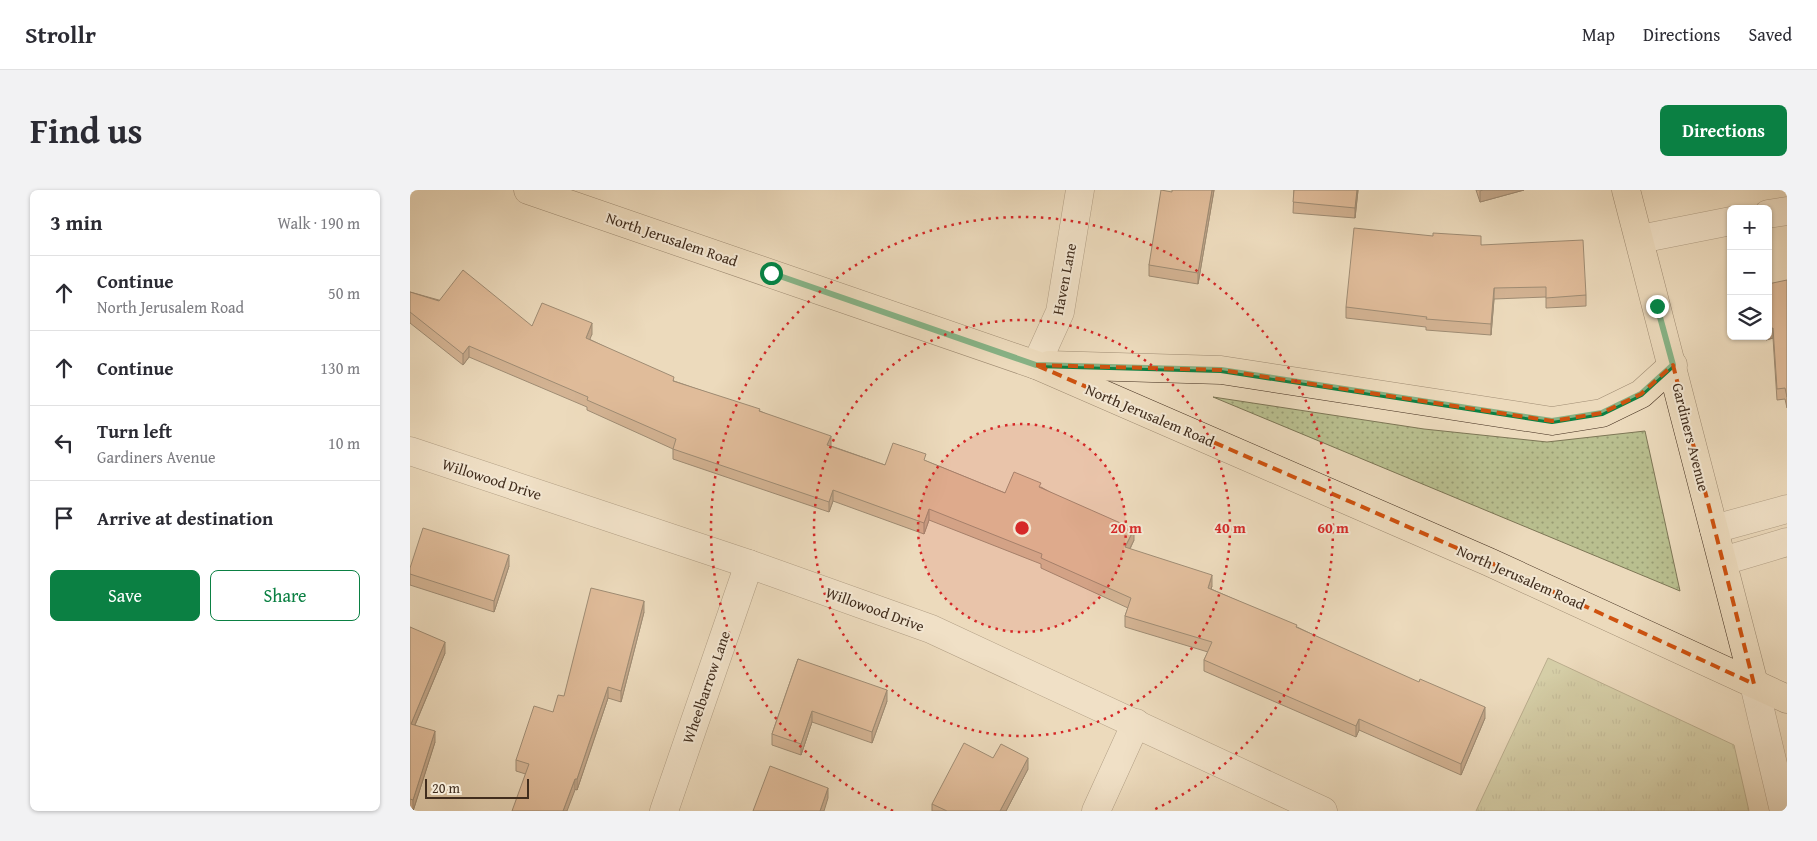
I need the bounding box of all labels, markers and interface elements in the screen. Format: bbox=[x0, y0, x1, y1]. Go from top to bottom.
text: Strollr bbox=[25, 17, 96, 52]
text: Map bbox=[1582, 21, 1615, 48]
text: Directions bbox=[1643, 21, 1720, 48]
text: Saved bbox=[1748, 21, 1792, 48]
text: Find us bbox=[30, 105, 143, 156]
button: Directions bbox=[1660, 105, 1787, 156]
map controls bbox=[1727, 205, 1772, 340]
button: + bbox=[1727, 205, 1772, 250]
text: 3 min bbox=[50, 207, 102, 238]
street label: North Jerusalem Road bbox=[603, 207, 741, 271]
text: Walk · 190 m bbox=[277, 211, 360, 235]
street label: Haven Lane bbox=[1047, 241, 1081, 317]
button: − bbox=[1727, 250, 1772, 295]
route start bbox=[760, 262, 783, 285]
text: Continue bbox=[97, 267, 174, 295]
icon: ahead bbox=[50, 279, 78, 307]
text: 50 m bbox=[328, 281, 360, 305]
text: North Jerusalem Road bbox=[97, 295, 244, 319]
route end bbox=[1646, 295, 1669, 318]
button: layers bbox=[1727, 295, 1772, 340]
icon: ahead bbox=[50, 354, 78, 382]
text: Continue bbox=[97, 354, 174, 382]
text: 130 m bbox=[320, 356, 360, 380]
street label: North Jerusalem Road bbox=[1082, 378, 1218, 452]
street label: Gardiners Avenue bbox=[1667, 381, 1715, 493]
text: Turn left bbox=[97, 417, 172, 445]
icon: left bbox=[50, 429, 78, 457]
text: 10 m bbox=[328, 431, 360, 455]
text: Gardiners Avenue bbox=[97, 445, 216, 469]
street label: Willowood Drive bbox=[440, 453, 544, 505]
icon: arrive bbox=[50, 504, 78, 532]
text: Arrive at destination bbox=[97, 504, 273, 532]
text: 20 m bbox=[1110, 517, 1142, 538]
text: 40 m bbox=[1214, 517, 1246, 538]
text: 60 m bbox=[1317, 517, 1349, 538]
centre of rings bbox=[1013, 519, 1031, 537]
street label: North Jerusalem Road bbox=[1454, 539, 1588, 615]
button: Save bbox=[50, 570, 200, 621]
button: Share bbox=[210, 570, 360, 621]
street label: Willowood Drive bbox=[823, 581, 927, 637]
street label: Wheelbarrow Lane bbox=[677, 628, 735, 746]
scale bar bbox=[425, 776, 529, 799]
text: 20 m bbox=[432, 778, 460, 798]

